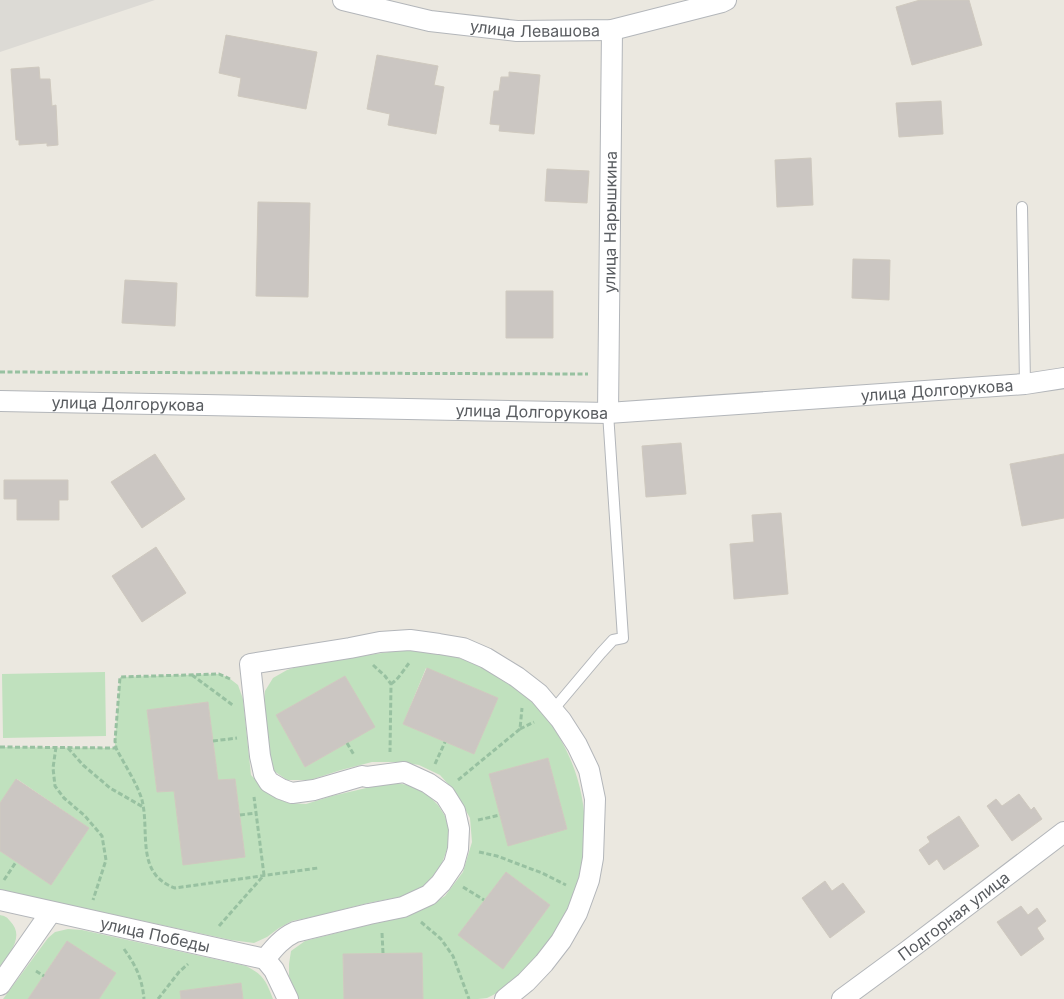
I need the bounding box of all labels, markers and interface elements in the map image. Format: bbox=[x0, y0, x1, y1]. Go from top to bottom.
street label: улица Левашова bbox=[469, 16, 600, 41]
street label: улица Нарышкина bbox=[599, 151, 621, 293]
street label: улица Долгорукова bbox=[860, 375, 1014, 405]
street label: улица Долгорукова bbox=[51, 392, 204, 415]
street label: улица Долгорукова bbox=[455, 400, 608, 423]
street label: Подгорная улица bbox=[894, 867, 1013, 965]
street label: улица Победы bbox=[98, 913, 212, 956]

